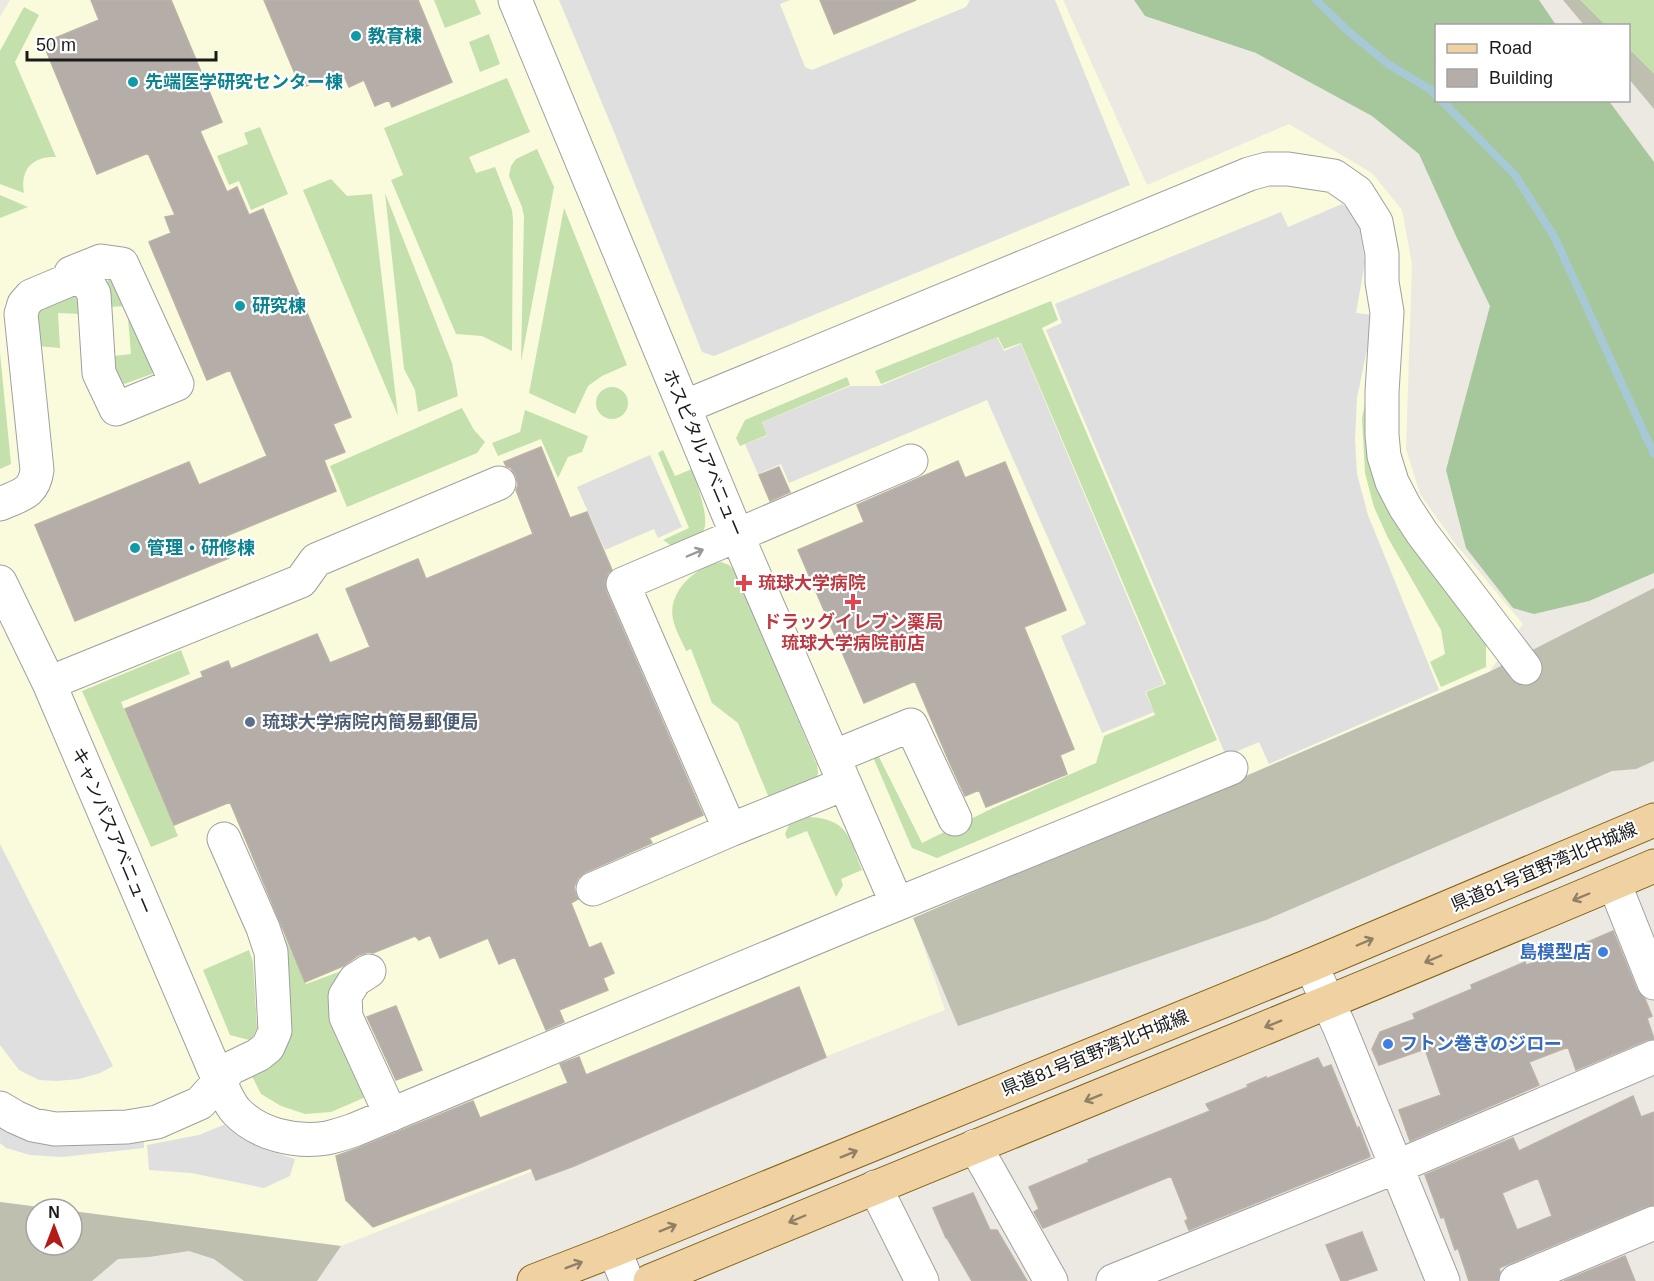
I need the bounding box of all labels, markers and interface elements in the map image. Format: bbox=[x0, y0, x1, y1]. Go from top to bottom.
scale bar bbox=[27, 24, 216, 62]
legend bbox=[1435, 24, 1630, 102]
place label: 教育棟 bbox=[368, 26, 422, 46]
marker: 教育棟 bbox=[349, 29, 363, 43]
text: 50 m bbox=[36, 35, 76, 55]
text: Road bbox=[1489, 38, 1532, 58]
text: Building bbox=[1489, 68, 1553, 88]
place label: 先端医学研究センター棟 bbox=[145, 72, 343, 92]
marker: 先端医学研究センター棟 bbox=[126, 75, 140, 89]
place label: 研究棟 bbox=[252, 296, 306, 316]
marker: 研究棟 bbox=[233, 299, 247, 313]
street label: ホスピタルアベニュー bbox=[659, 366, 747, 540]
place label: 管理・研修棟 bbox=[147, 538, 255, 558]
marker: 管理・研修棟 bbox=[128, 541, 142, 555]
one-way arrow bbox=[685, 547, 703, 558]
place label: 琉球大学病院 bbox=[758, 573, 866, 593]
marker: 琉球大学病院 bbox=[735, 574, 753, 592]
marker: ドラッグイレブン薬局 琉球大学病院前店 bbox=[846, 595, 860, 609]
place label: ドラッグイレブン薬局 琉球大学病院前店 bbox=[763, 612, 943, 653]
place label: 琉球大学病院内簡易郵便局 bbox=[262, 712, 478, 732]
marker: 琉球大学病院内簡易郵便局 bbox=[243, 715, 257, 729]
street label: キャンパスアベニュー bbox=[68, 744, 156, 918]
street label: 県道81号宜野湾北中城線 bbox=[1448, 819, 1640, 915]
one-way arrow bbox=[1572, 892, 1590, 903]
one-way arrow bbox=[1355, 936, 1373, 947]
place label: 島模型店 bbox=[1519, 942, 1591, 962]
marker: 島模型店 bbox=[1596, 945, 1610, 959]
one-way arrow bbox=[1424, 954, 1443, 965]
street label: 県道81号宜野湾北中城線 bbox=[999, 1006, 1191, 1100]
one-way arrow bbox=[1265, 1020, 1283, 1031]
place label: フトン巻きのジロー bbox=[1400, 1034, 1562, 1054]
marker: フトン巻きのジロー bbox=[1381, 1037, 1395, 1051]
one-way arrow bbox=[1084, 1093, 1103, 1104]
one-way arrow bbox=[839, 1148, 857, 1159]
north arrow bbox=[24, 1197, 84, 1257]
text: N bbox=[48, 1204, 60, 1221]
one-way arrow bbox=[788, 1214, 806, 1226]
one-way arrow bbox=[658, 1222, 677, 1233]
one-way arrow bbox=[564, 1259, 583, 1270]

